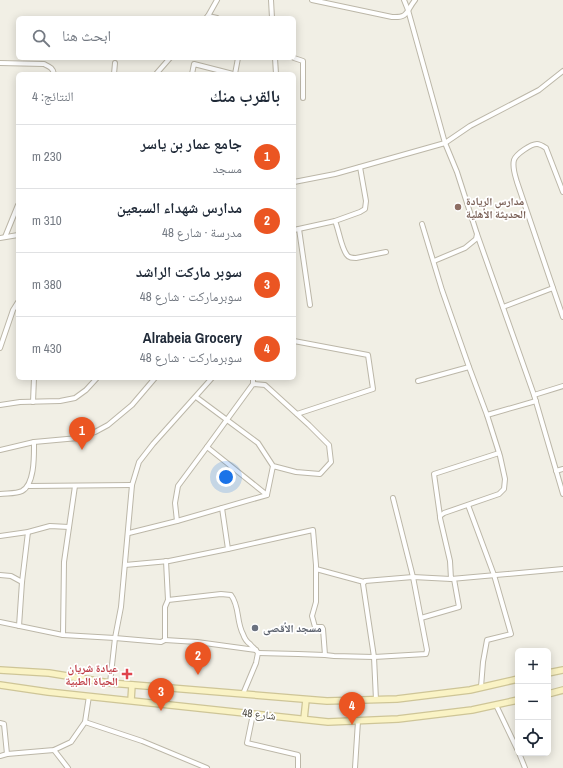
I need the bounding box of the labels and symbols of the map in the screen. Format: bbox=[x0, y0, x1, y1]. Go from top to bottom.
place label: مدارس الريادة الحديثة الأهلية bbox=[466, 194, 526, 221]
marker: مدارس الريادة الحديثة الأهلية bbox=[453, 202, 463, 212]
pin: 1 bbox=[69, 417, 95, 450]
your location bbox=[216, 467, 236, 487]
place label: مسجد الأقصى bbox=[263, 621, 322, 636]
marker: مسجد الأقصى bbox=[250, 623, 260, 633]
pin: 2 bbox=[185, 642, 211, 675]
place label: عيادة شريان الحياة الطبية bbox=[65, 661, 118, 688]
marker: عيادة شريان الحياة الطبية bbox=[121, 668, 133, 680]
pin: 3 bbox=[148, 678, 174, 711]
pin: 4 bbox=[339, 692, 365, 725]
street label: شارع 48 bbox=[242, 705, 276, 723]

